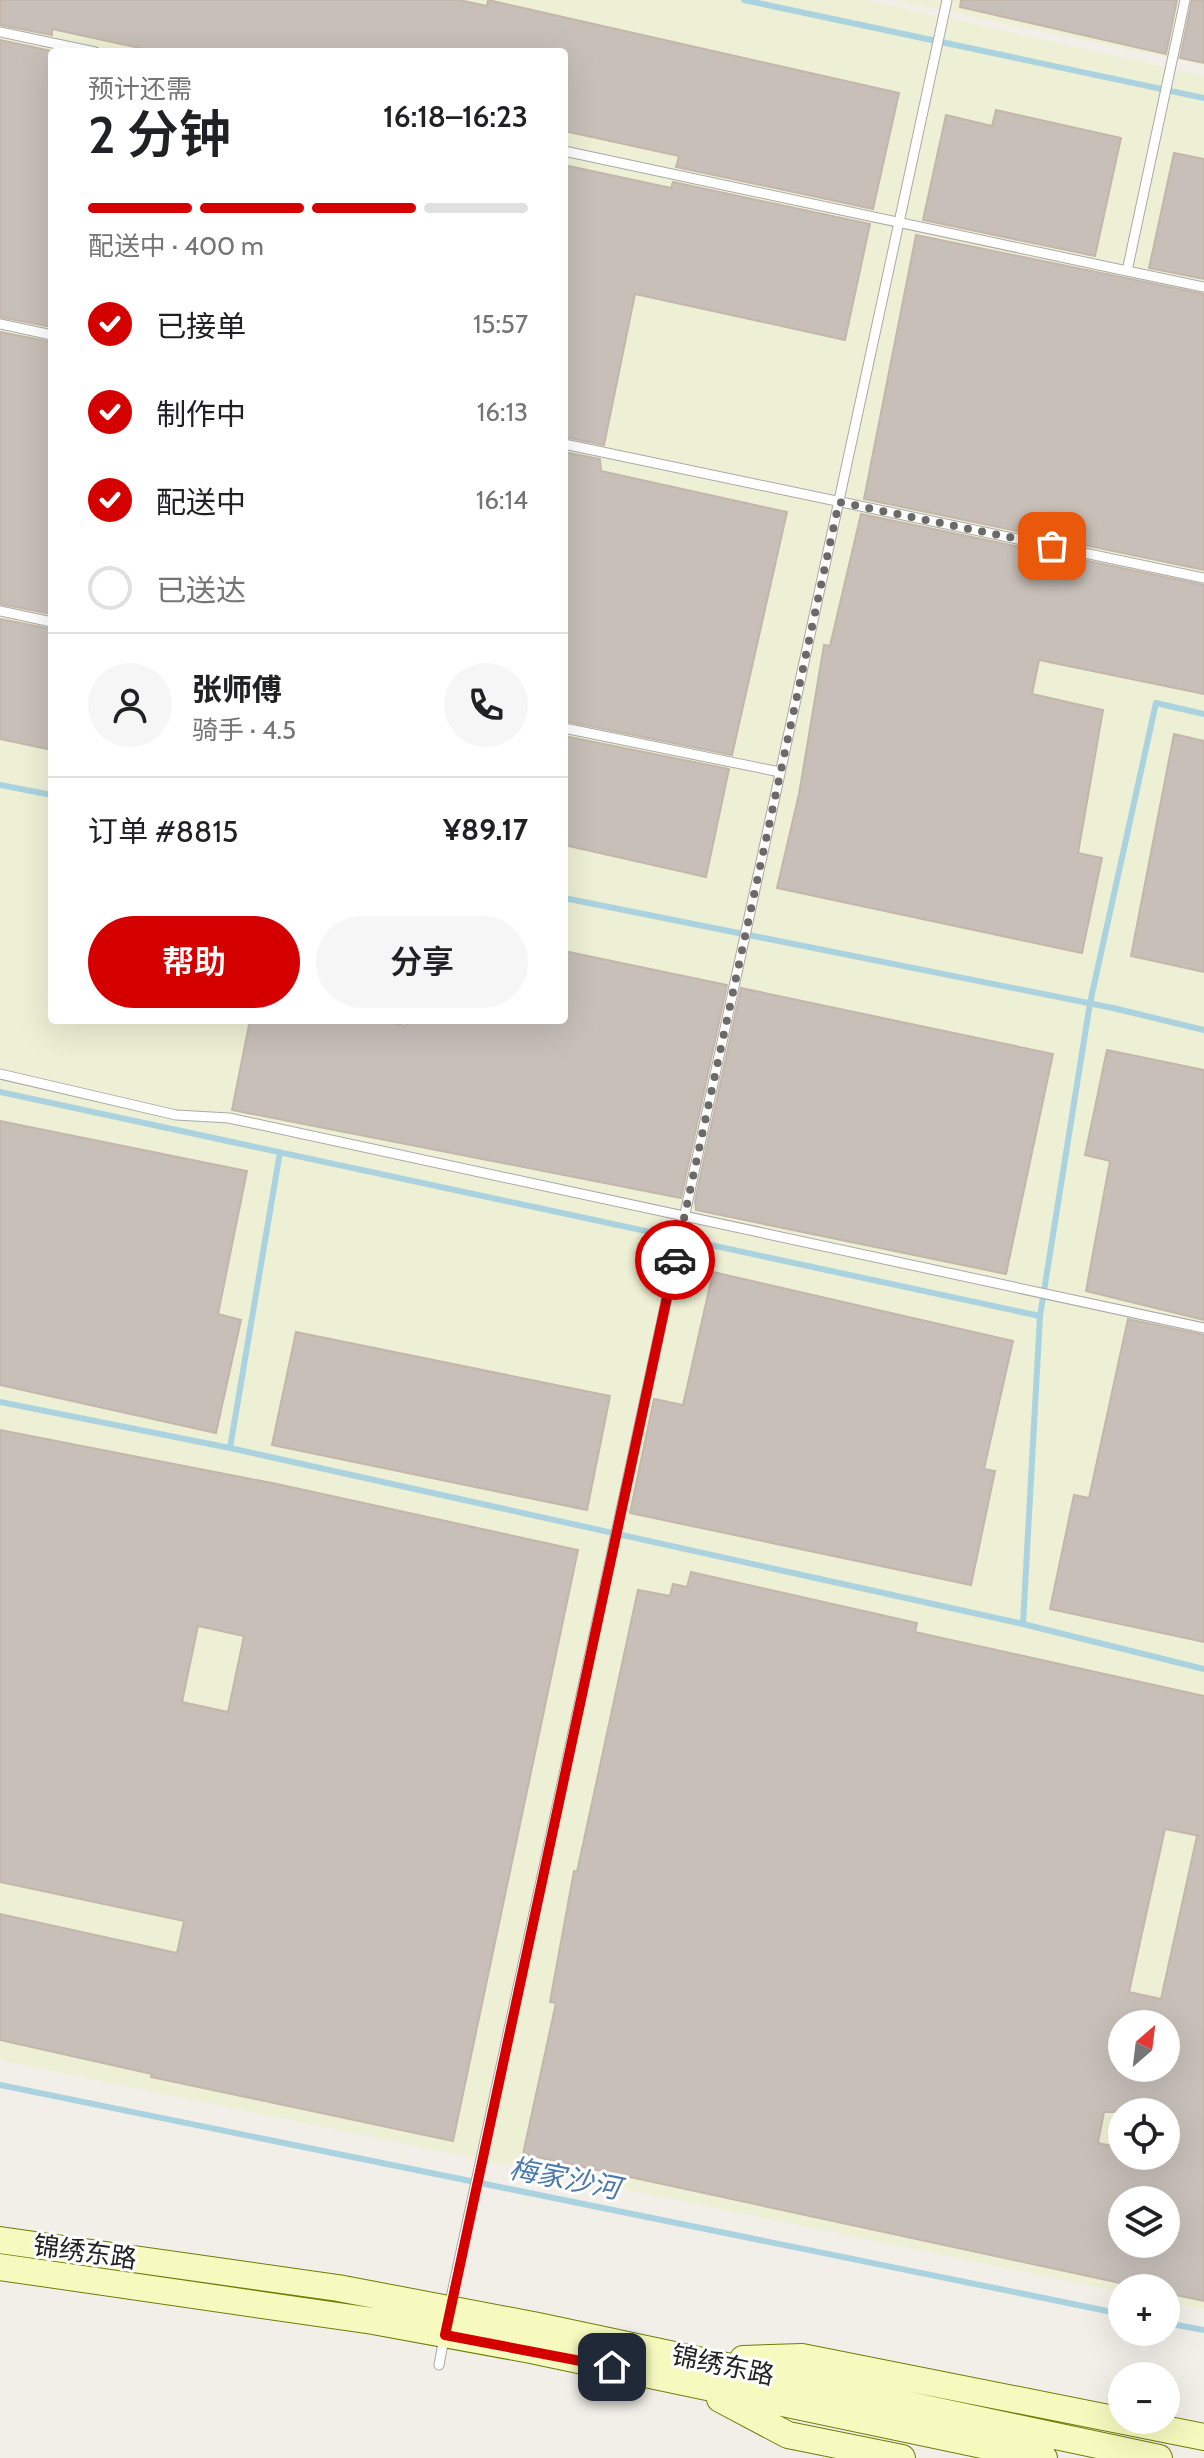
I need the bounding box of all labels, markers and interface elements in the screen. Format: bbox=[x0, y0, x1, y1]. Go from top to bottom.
text: 预计还需 bbox=[88, 73, 192, 105]
text: 16:18–16:23 bbox=[383, 98, 528, 135]
text: 2 分钟 bbox=[88, 103, 231, 166]
text: 配送中 · 400 m bbox=[88, 230, 264, 262]
icon: check bbox=[88, 302, 132, 346]
text: 已接单 bbox=[156, 308, 246, 345]
text: 15:57 bbox=[473, 308, 528, 340]
icon: check bbox=[88, 390, 132, 434]
text: 制作中 bbox=[156, 396, 246, 433]
text: 16:13 bbox=[477, 396, 528, 428]
icon: check bbox=[88, 478, 132, 522]
text: 配送中 bbox=[156, 484, 246, 521]
text: 16:14 bbox=[476, 484, 528, 516]
pin bbox=[1018, 512, 1086, 580]
icon: bag bbox=[1030, 524, 1074, 568]
text: 已送达 bbox=[156, 572, 246, 609]
button: person bbox=[88, 663, 172, 747]
button: phone bbox=[444, 663, 528, 747]
text: 张师傅 bbox=[192, 671, 282, 708]
text: 骑手 · 4.5 bbox=[192, 714, 296, 746]
text: ¥89.17 bbox=[443, 811, 528, 848]
text: 订单 #8815 bbox=[88, 813, 238, 850]
button: 帮助 bbox=[88, 916, 300, 1008]
button: 分享 bbox=[316, 916, 528, 1008]
courier bbox=[635, 1220, 715, 1300]
icon: car bbox=[653, 1238, 697, 1282]
north arrow bbox=[1108, 2010, 1180, 2082]
map controls bbox=[1108, 2010, 1180, 2434]
button: locate bbox=[1108, 2098, 1180, 2170]
water label: 梅家沙河 bbox=[507, 2151, 628, 2206]
button: layers bbox=[1108, 2186, 1180, 2258]
street label: 锦绣东路 bbox=[31, 2229, 139, 2275]
button: + bbox=[1108, 2274, 1180, 2346]
pin bbox=[578, 2333, 646, 2401]
street label: 锦绣东路 bbox=[669, 2339, 777, 2391]
icon: home bbox=[590, 2345, 634, 2389]
button: − bbox=[1108, 2362, 1180, 2434]

